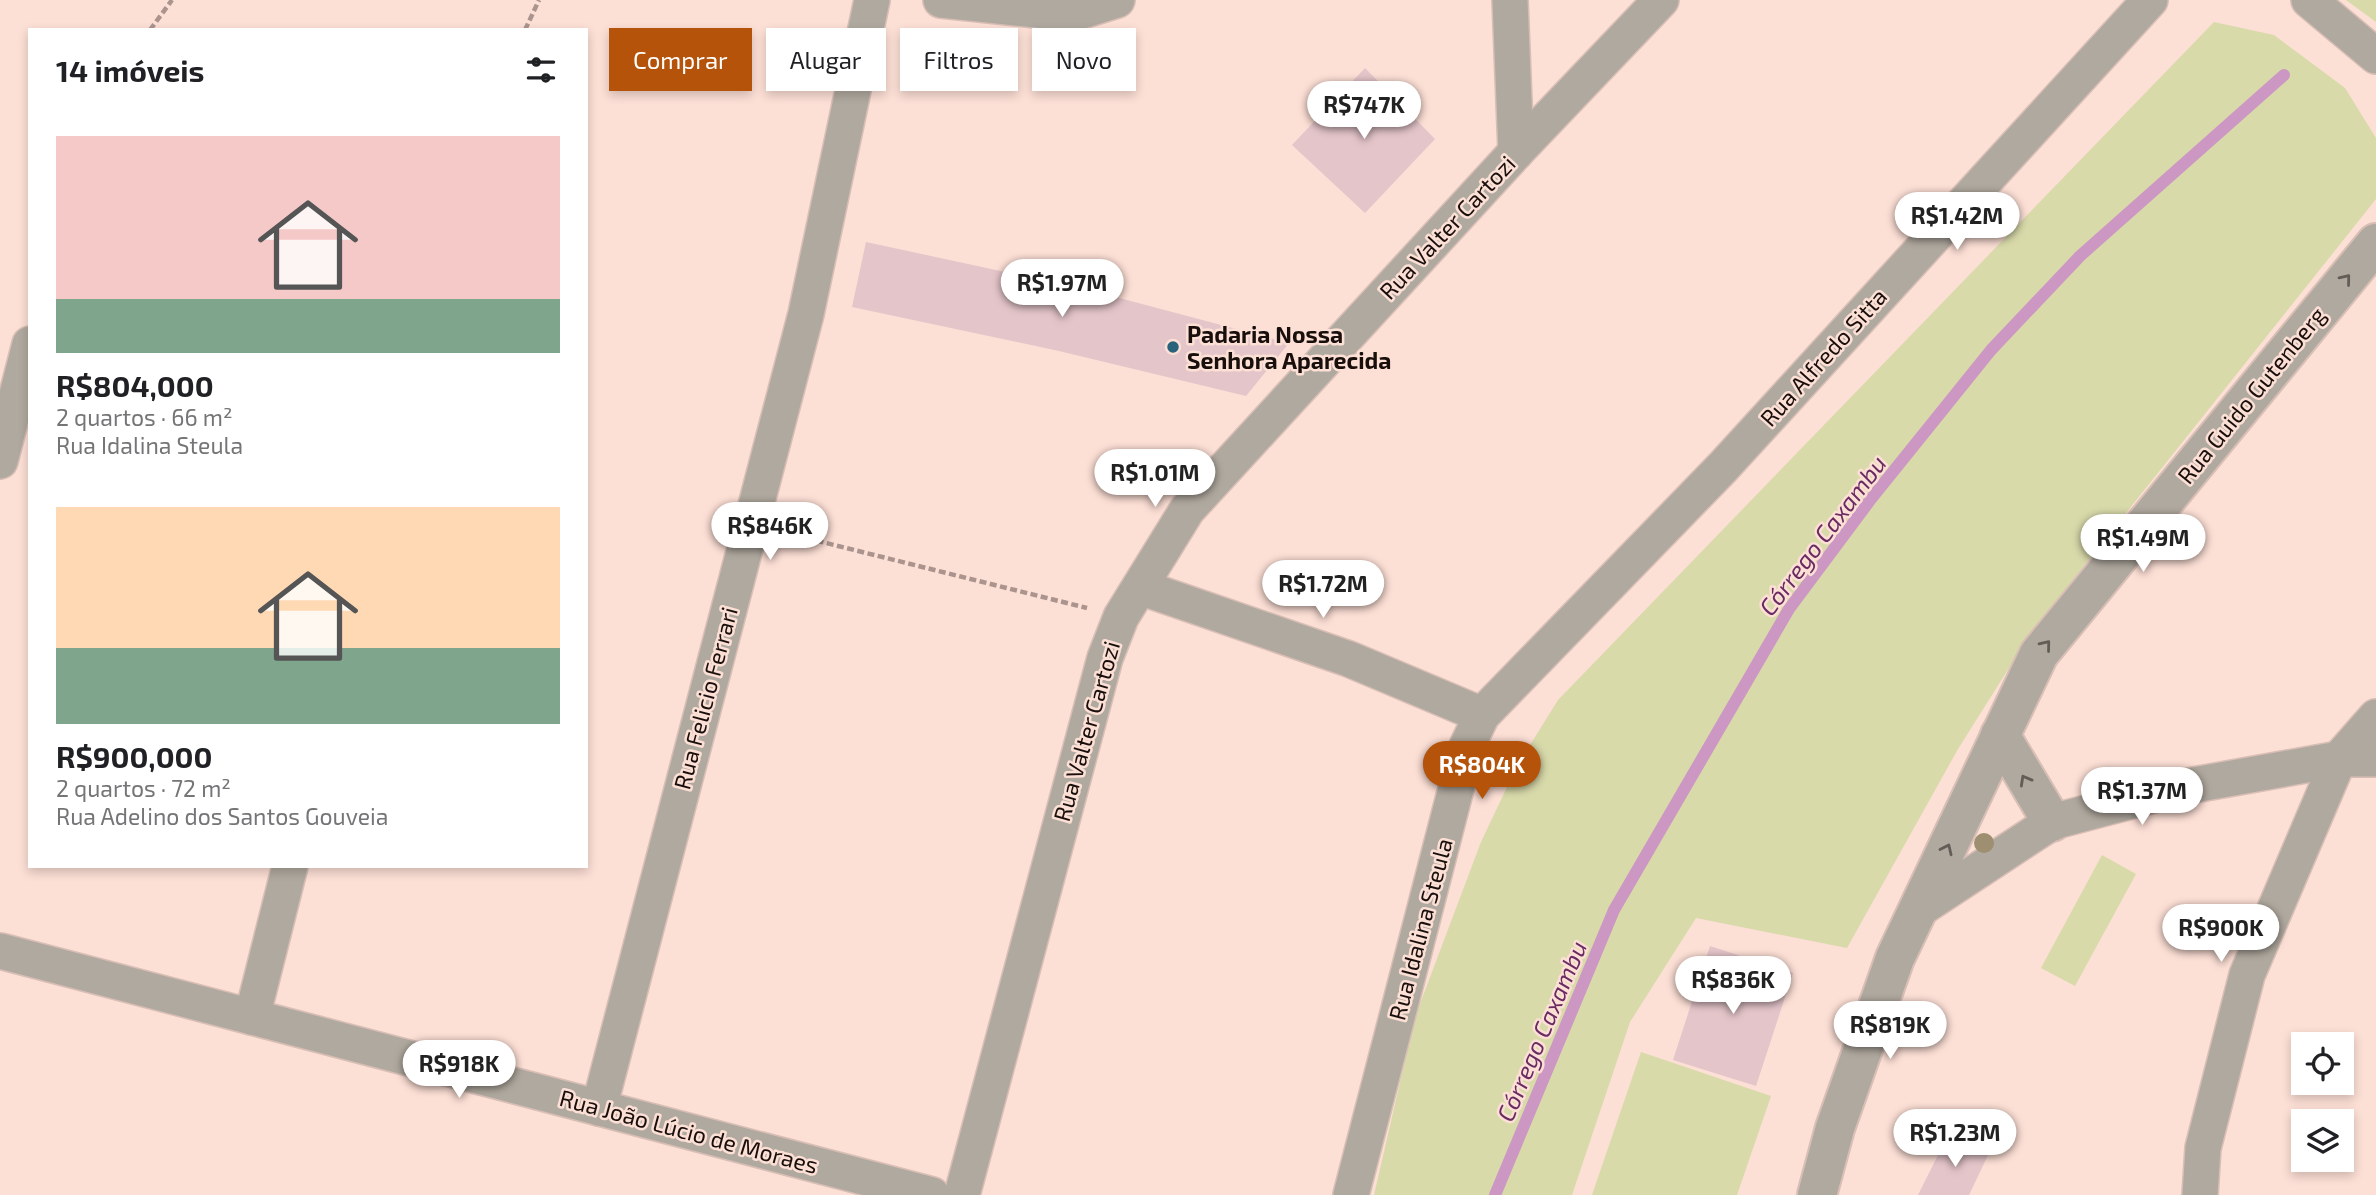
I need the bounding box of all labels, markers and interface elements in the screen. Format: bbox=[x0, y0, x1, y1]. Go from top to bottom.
chip: Comprar bbox=[609, 28, 752, 91]
chip: Alugar bbox=[766, 28, 886, 91]
chip: Filtros bbox=[900, 28, 1018, 91]
chip: Novo bbox=[1032, 28, 1136, 91]
icon: filters bbox=[522, 51, 560, 89]
text: 14 imóveis bbox=[56, 52, 205, 88]
pin: R$747K bbox=[1307, 82, 1421, 141]
text: R$747K bbox=[1323, 90, 1405, 118]
street label: Rua Valter Cartozi bbox=[1373, 149, 1521, 305]
icon: home bbox=[245, 182, 371, 308]
pin: R$1.42M bbox=[1892, 192, 2022, 252]
text: R$1.42M bbox=[1911, 201, 2003, 229]
pin: R$1.97M bbox=[997, 260, 1127, 319]
text: R$1.97M bbox=[1017, 268, 1107, 296]
one-way arrow bbox=[2338, 275, 2350, 288]
street label: Rua Alfredo Sitta bbox=[1754, 282, 1892, 432]
street label: Rua Guido Gutenberg bbox=[2171, 301, 2331, 489]
place label: Padaria Nossa Senhora Aparecida bbox=[1187, 320, 1391, 374]
marker: Padaria Nossa Senhora Aparecida bbox=[1165, 339, 1181, 355]
text: R$804,000 bbox=[56, 367, 214, 403]
text: 2 quartos · 66 m² bbox=[56, 403, 232, 431]
text: Rua Idalina Steula bbox=[56, 431, 243, 459]
pin: R$1.01M bbox=[1090, 449, 1220, 509]
water label: Córrego Caxambu bbox=[1752, 449, 1892, 621]
text: R$1.01M bbox=[1110, 458, 1200, 486]
pin: R$846K bbox=[713, 503, 827, 562]
text: R$846K bbox=[727, 511, 813, 539]
pin: R$1.49M bbox=[2078, 514, 2208, 574]
text: R$1.49M bbox=[2097, 523, 2189, 551]
icon: home bbox=[245, 553, 371, 679]
pin: R$1.72M bbox=[1258, 560, 1388, 620]
text: R$1.72M bbox=[1278, 569, 1368, 597]
street label: Rua Felicio Ferrari bbox=[667, 604, 743, 792]
street label: Rua Valter Cartozi bbox=[1047, 638, 1125, 824]
one-way arrow bbox=[2038, 640, 2051, 652]
text: R$900,000 bbox=[56, 738, 212, 774]
pin: R$804K bbox=[1425, 742, 1539, 801]
text: R$804K bbox=[1439, 750, 1525, 778]
pin: R$1.37M bbox=[2077, 768, 2207, 827]
text: 2 quartos · 72 m² bbox=[56, 774, 231, 802]
one-way arrow bbox=[2020, 774, 2033, 787]
text: R$1.37M bbox=[2097, 776, 2187, 804]
text: Rua Adelino dos Santos Gouveia bbox=[56, 802, 388, 830]
street label: Rua Idalina Steula bbox=[1382, 835, 1458, 1023]
one-way arrow bbox=[1938, 844, 1952, 856]
pin: R$900K bbox=[2164, 904, 2278, 964]
text: R$900K bbox=[2178, 913, 2264, 941]
water label: Córrego Caxambu bbox=[1490, 936, 1592, 1126]
pin: R$836K bbox=[1676, 956, 1790, 1016]
text: R$836K bbox=[1691, 965, 1775, 993]
pin: R$819K bbox=[1833, 1002, 1947, 1061]
text: R$819K bbox=[1850, 1010, 1930, 1038]
map controls bbox=[2291, 1032, 2354, 1172]
button: locate bbox=[2291, 1032, 2354, 1095]
pin: R$918K bbox=[402, 1040, 516, 1100]
text: R$918K bbox=[419, 1049, 499, 1077]
street label: Rua João Lúcio de Moraes bbox=[557, 1083, 821, 1179]
button: layers bbox=[2291, 1109, 2354, 1172]
pin: R$1.23M bbox=[1890, 1110, 2020, 1169]
text: R$1.23M bbox=[1909, 1118, 2001, 1146]

